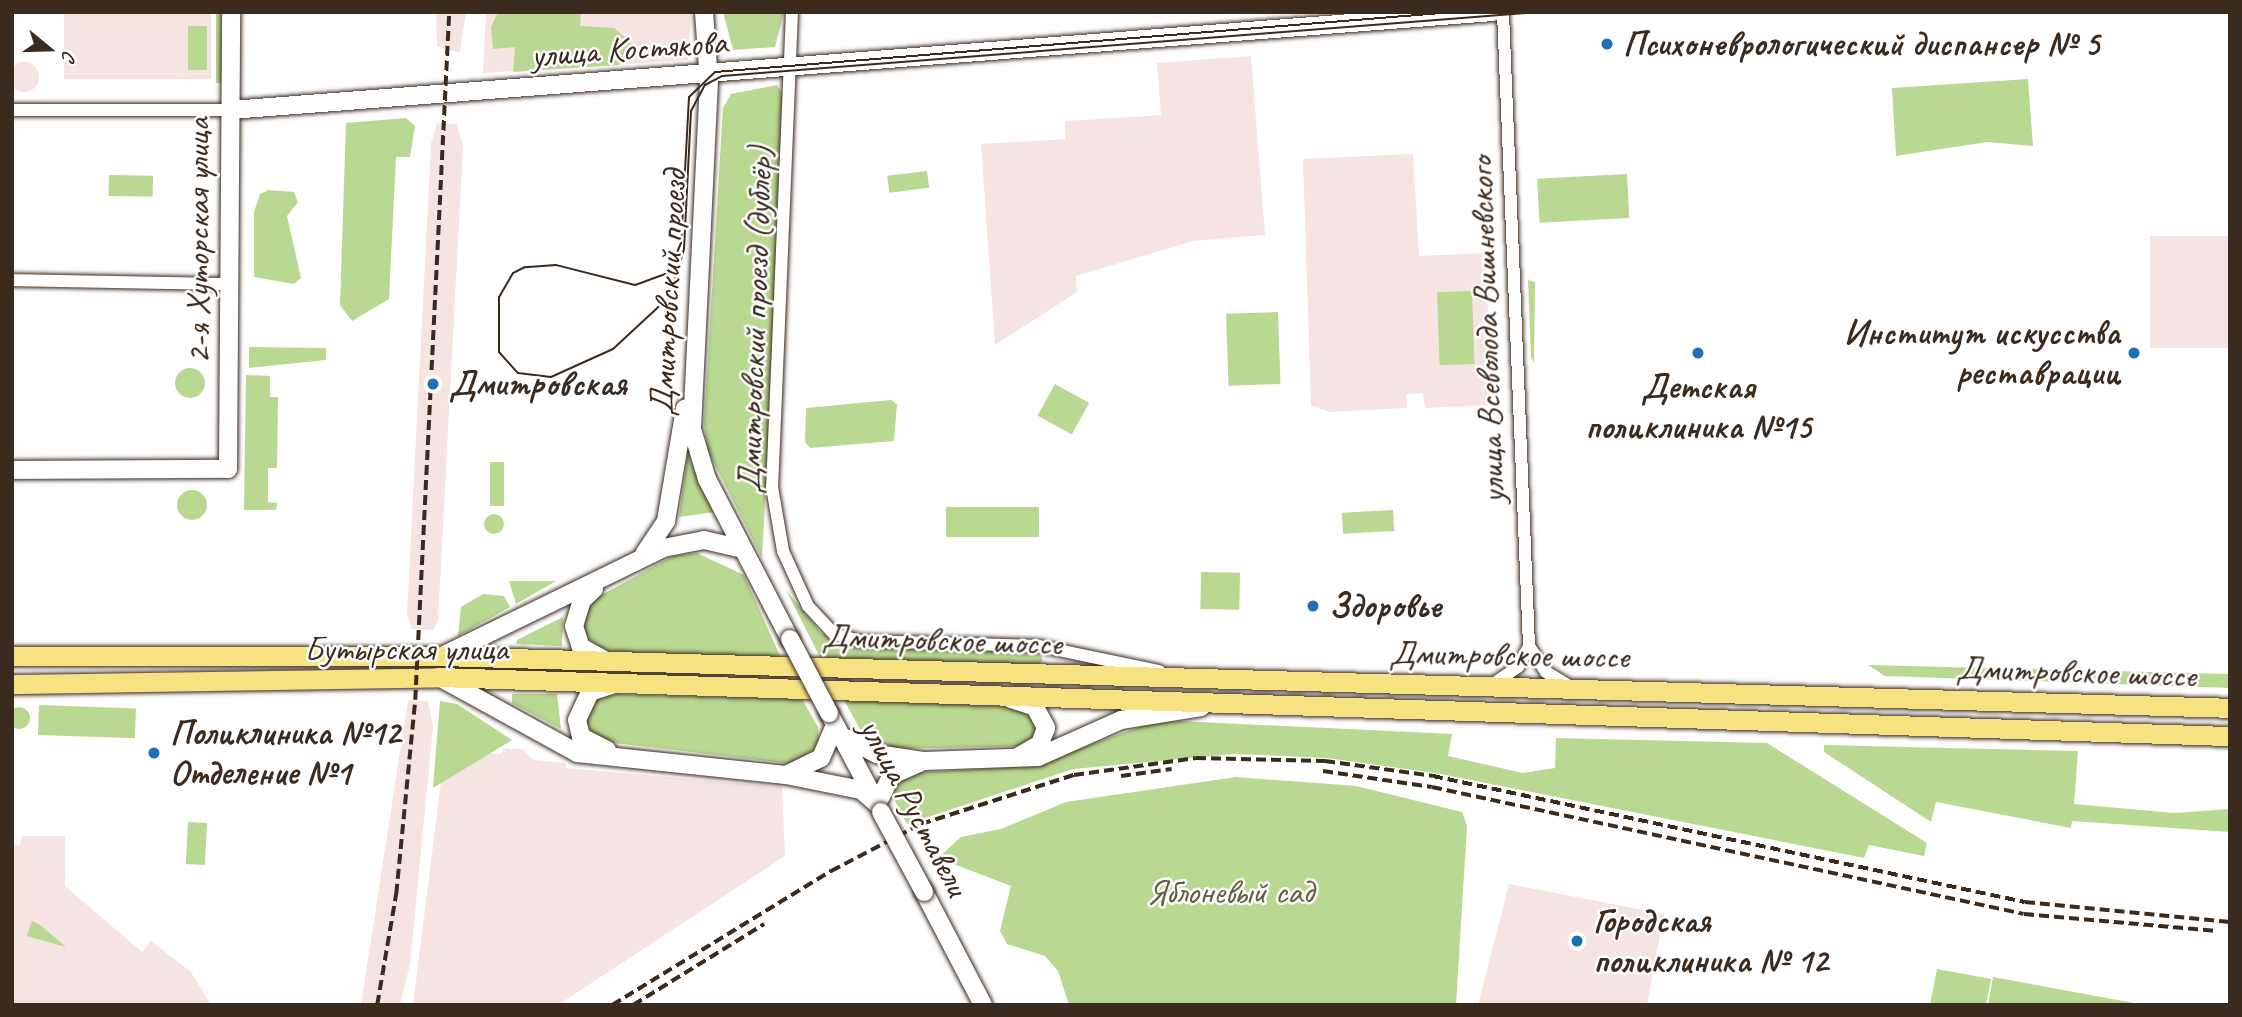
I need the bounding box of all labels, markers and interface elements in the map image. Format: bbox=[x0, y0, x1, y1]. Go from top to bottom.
north arrow bbox=[14, 14, 84, 84]
street label: улица Костякова bbox=[528, 21, 730, 77]
place label: Психоневрологический диспансер № 5 bbox=[1623, 23, 2099, 65]
marker: Психоневрологический диспансер № 5 bbox=[1597, 34, 1617, 54]
text: С bbox=[56, 48, 82, 64]
street label: 2-я Хуторская улица bbox=[177, 116, 219, 366]
street label: Дмитровский проезд (дублёр) bbox=[728, 146, 782, 494]
street label: улица Всеволода Вишневского bbox=[1460, 157, 1514, 503]
street label: Дмитровский проезд bbox=[641, 169, 695, 417]
place label: Институт искусства реставрации bbox=[1840, 312, 2120, 394]
marker: Детская поликлиника №15 bbox=[1688, 343, 1708, 363]
marker: Институт искусства реставрации bbox=[2126, 345, 2142, 361]
place label: Дмитровская bbox=[449, 363, 627, 405]
place label: Детская поликлиника №15 bbox=[1585, 366, 1811, 448]
marker: Дмитровская bbox=[423, 374, 443, 394]
place label: Здоровье bbox=[1329, 585, 1441, 627]
marker: Здоровье bbox=[1303, 596, 1323, 616]
street label: Дмитровское шоссе bbox=[821, 615, 1063, 665]
street label: Бутырская улица bbox=[303, 628, 509, 670]
street label: Дмитровское шоссе bbox=[1389, 632, 1629, 678]
street label: Дмитровское шоссе bbox=[1955, 647, 2197, 697]
street label: улица Руставели bbox=[849, 709, 979, 905]
place label: Поликлиника №12 Отделение №1 bbox=[170, 712, 400, 794]
marker: Поликлиника №12 Отделение №1 bbox=[144, 743, 164, 763]
park label: Яблоневый сад bbox=[1146, 871, 1314, 913]
place label: Городская поликлиника № 12 bbox=[1593, 900, 1828, 982]
marker: Городская поликлиника № 12 bbox=[1567, 931, 1587, 951]

